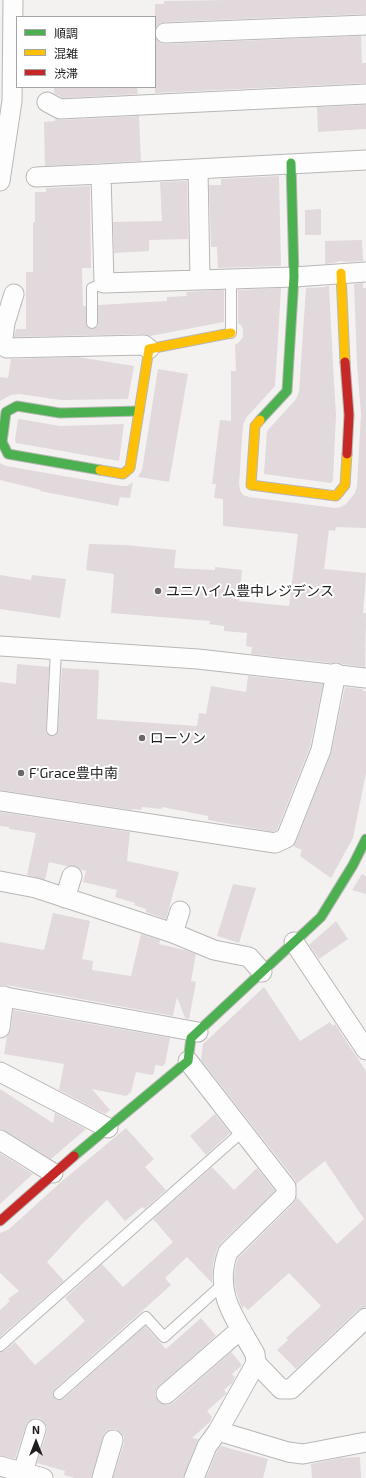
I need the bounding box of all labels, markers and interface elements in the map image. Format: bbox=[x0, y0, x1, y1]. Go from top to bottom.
legend bbox=[16, 16, 156, 88]
text: 順調 bbox=[54, 26, 78, 40]
text: 混雑 bbox=[54, 46, 78, 60]
text: 渋滞 bbox=[54, 66, 78, 80]
place label: ユニハイム豊中レジデンス bbox=[166, 583, 334, 599]
marker: ユニハイム豊中レジデンス bbox=[153, 586, 163, 596]
place label: ローソン bbox=[150, 730, 206, 746]
marker: ローソン bbox=[137, 733, 147, 743]
place label: F'Grace豊中南 bbox=[29, 765, 118, 781]
marker: F'Grace豊中南 bbox=[16, 768, 26, 778]
north arrow bbox=[16, 1422, 56, 1462]
text: N bbox=[32, 1423, 40, 1436]

